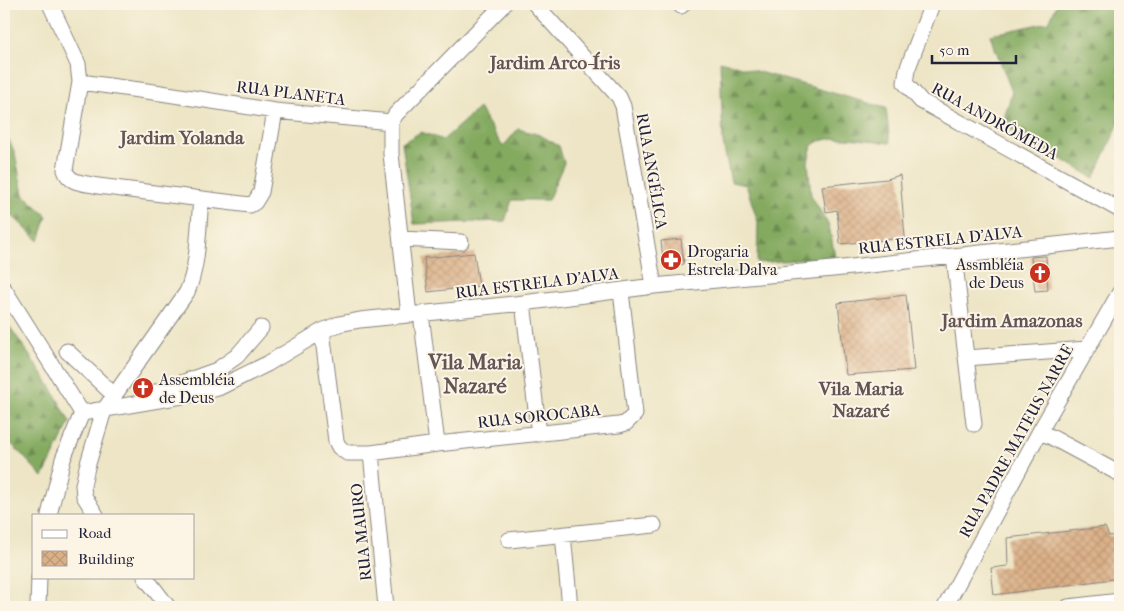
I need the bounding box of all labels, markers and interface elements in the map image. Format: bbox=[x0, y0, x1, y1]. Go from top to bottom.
scale bar bbox=[932, 32, 1015, 64]
text: 50 m bbox=[939, 41, 970, 59]
district label: Jardim Arco-Íris bbox=[488, 51, 620, 74]
street label: RUA PLANETA bbox=[235, 77, 347, 109]
street label: RUA ANDRÔMEDA bbox=[928, 77, 1063, 164]
street label: RUA ANGÉLICA bbox=[632, 111, 673, 231]
district label: Jardim Yolanda bbox=[118, 127, 245, 149]
street label: RUA ESTRELA D'ALVA bbox=[857, 222, 1024, 258]
place label: Drogaria Estrela Dalva bbox=[687, 242, 778, 279]
pharmacy icon: Drogaria Estrela Dalva bbox=[659, 248, 683, 272]
place label: Assmbléia de Deus bbox=[955, 255, 1025, 292]
church icon: Assmbléia de Deus bbox=[1028, 261, 1052, 285]
street label: RUA ESTRELA D'ALVA bbox=[454, 263, 621, 302]
district label: Jardim Amazonas bbox=[940, 310, 1082, 332]
street label: RUA PADRE MATEUS NARRE bbox=[955, 341, 1077, 541]
district label: Vila Maria Nazaré bbox=[427, 350, 523, 398]
place label: Assembléia de Deus bbox=[158, 370, 236, 407]
church icon: Assembléia de Deus bbox=[131, 376, 155, 400]
district label: Vila Maria Nazaré bbox=[818, 378, 905, 422]
street label: RUA SOROCABA bbox=[476, 400, 602, 432]
street label: RUA MAURO bbox=[346, 482, 376, 582]
legend bbox=[32, 514, 195, 578]
text: Road bbox=[78, 524, 112, 542]
text: Building bbox=[78, 550, 135, 568]

